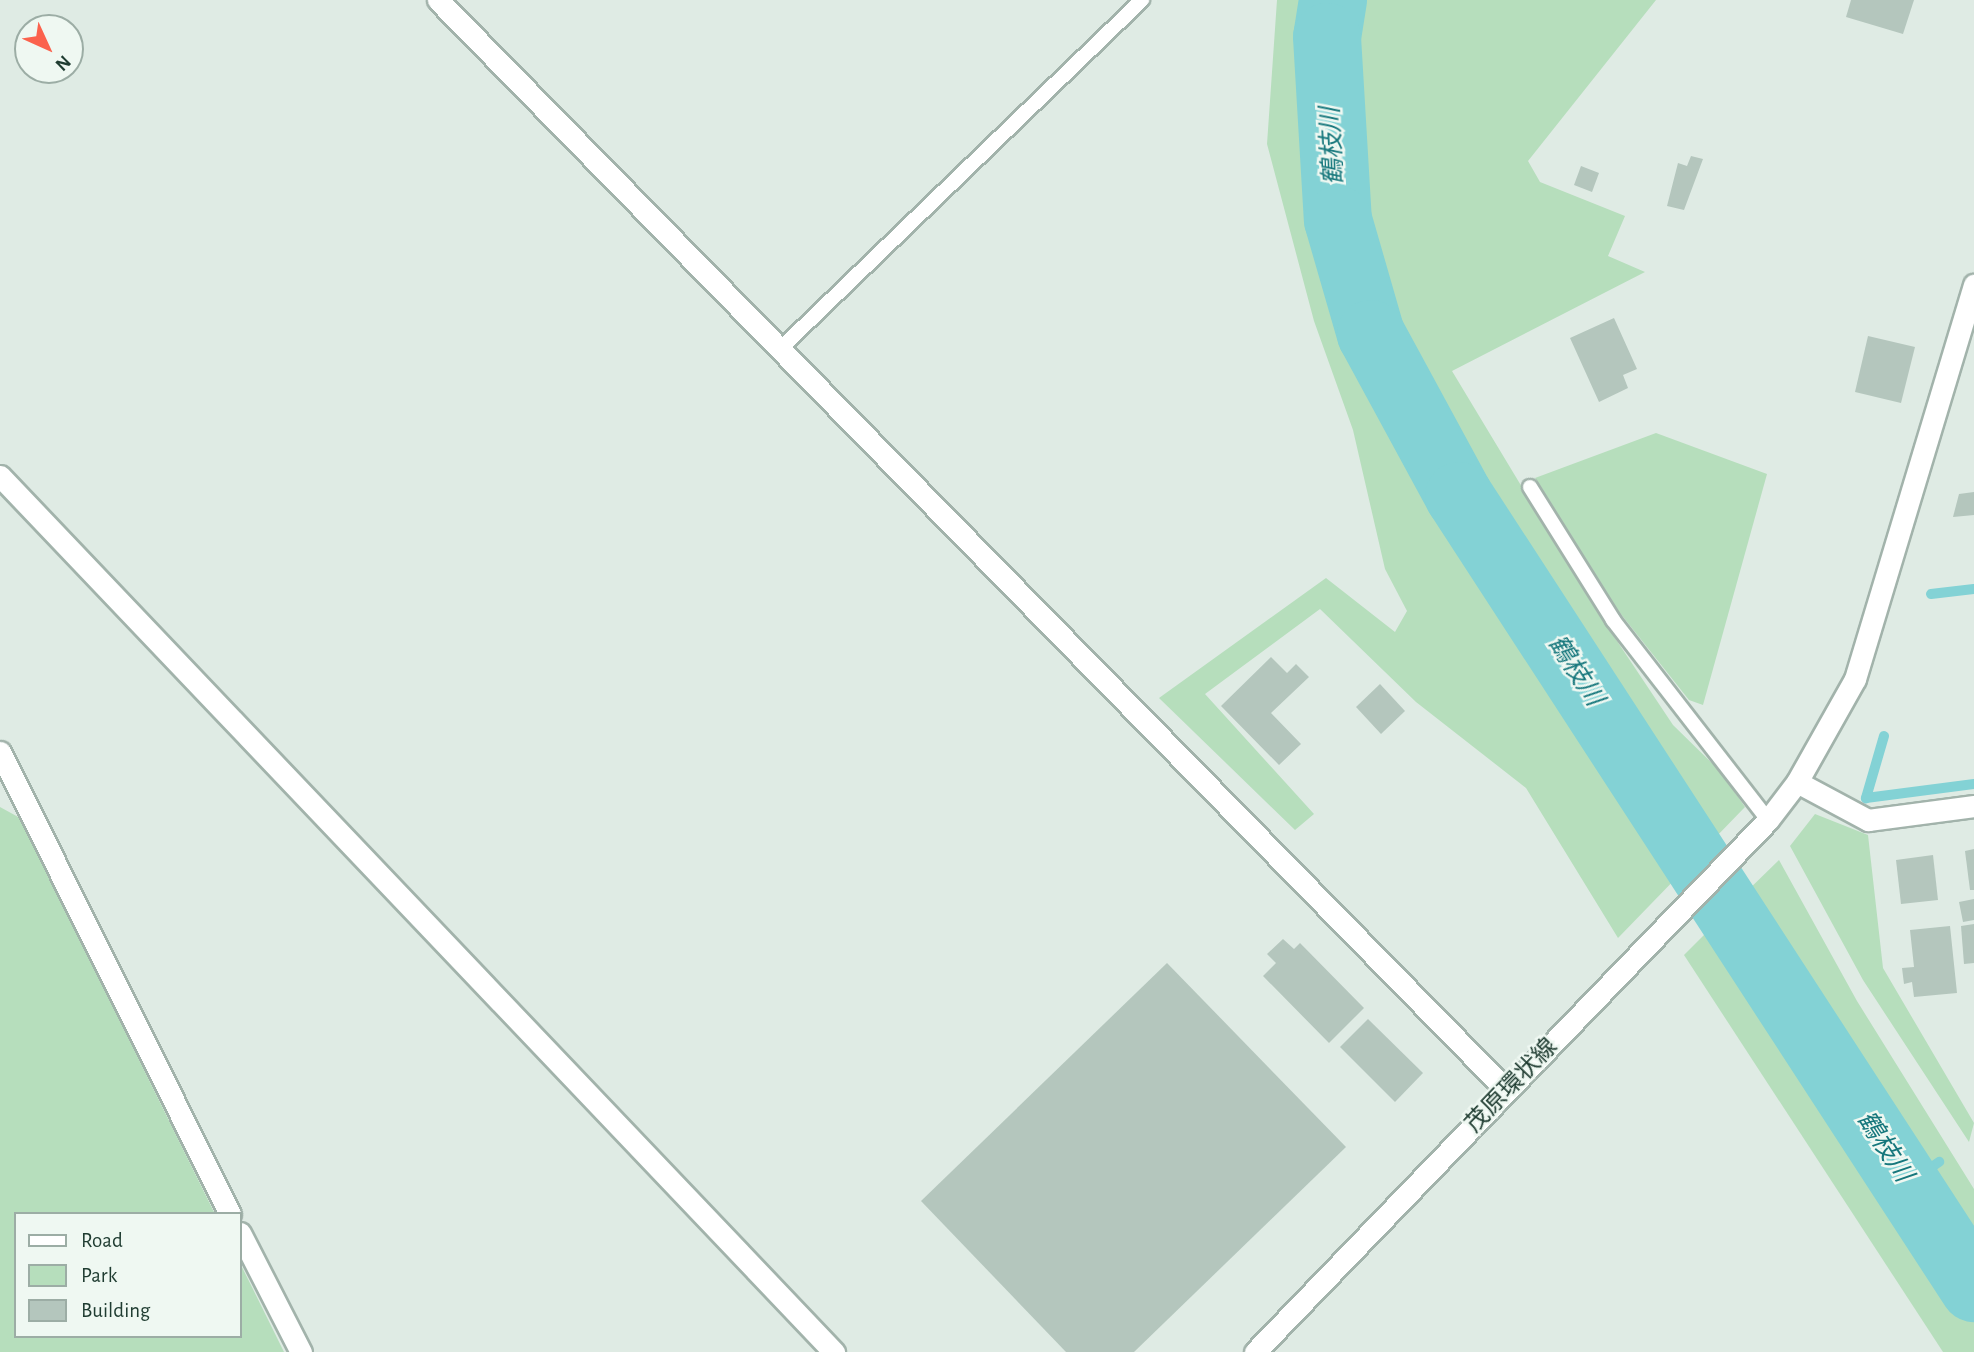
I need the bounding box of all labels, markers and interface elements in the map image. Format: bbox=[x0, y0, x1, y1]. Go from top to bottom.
north arrow bbox=[14, 14, 84, 84]
text: N bbox=[51, 51, 74, 74]
water label: 鶴枝川 bbox=[1315, 106, 1351, 186]
water label: 鶴枝川 bbox=[1541, 630, 1609, 712]
street label: 茂原環状線 bbox=[1460, 1033, 1564, 1139]
water label: 鶴枝川 bbox=[1850, 1106, 1918, 1188]
legend bbox=[14, 1212, 242, 1338]
text: Road bbox=[81, 1230, 123, 1251]
text: Park bbox=[81, 1265, 117, 1286]
text: Building bbox=[81, 1300, 150, 1321]

